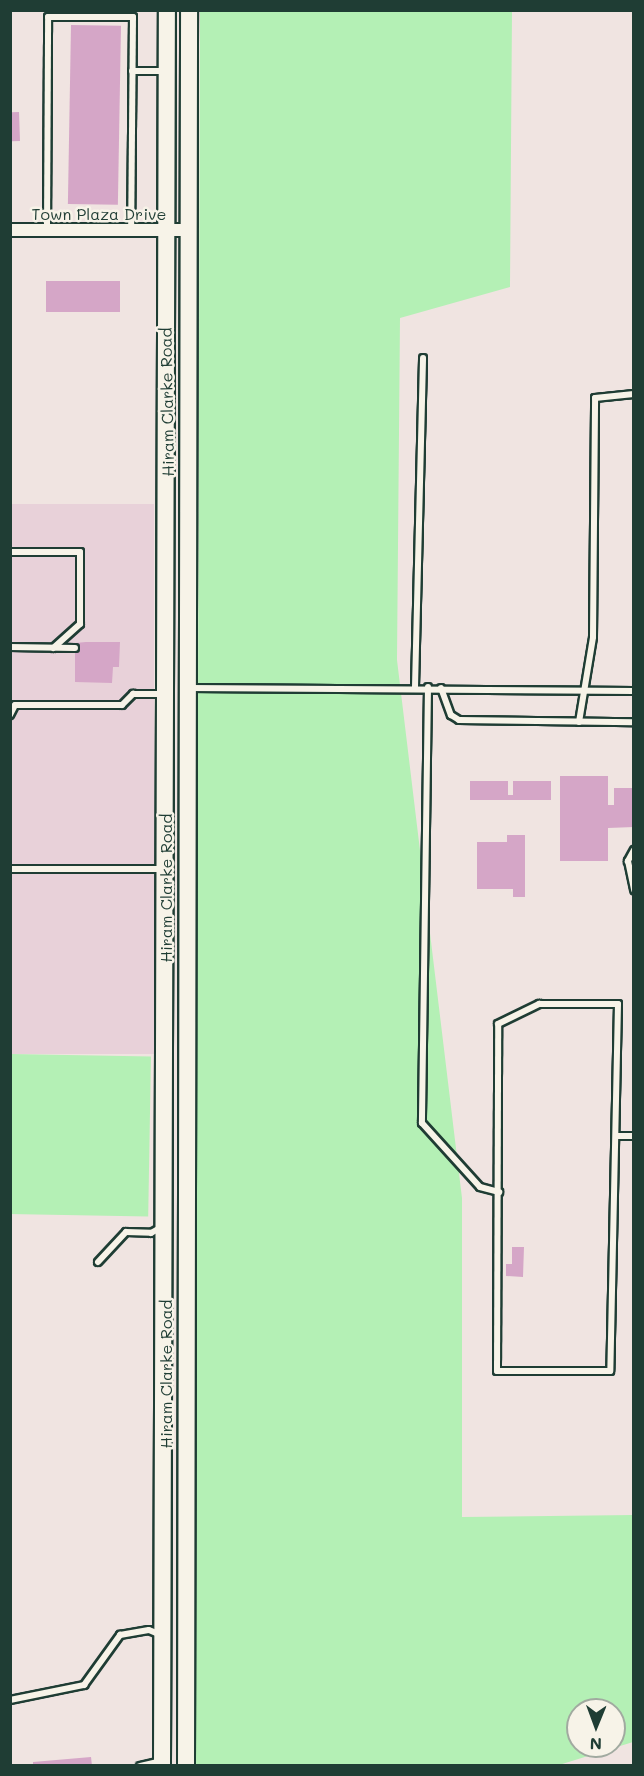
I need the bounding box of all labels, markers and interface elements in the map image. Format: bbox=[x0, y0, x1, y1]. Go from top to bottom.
street label: Town Plaza Drive bbox=[32, 204, 166, 224]
street label: Hiram Clarke Road bbox=[156, 327, 178, 477]
street label: Hiram Clarke Road bbox=[156, 814, 176, 962]
street label: Hiram Clarke Road bbox=[156, 1300, 176, 1448]
north arrow bbox=[566, 1698, 626, 1758]
text: N bbox=[589, 1734, 602, 1755]

